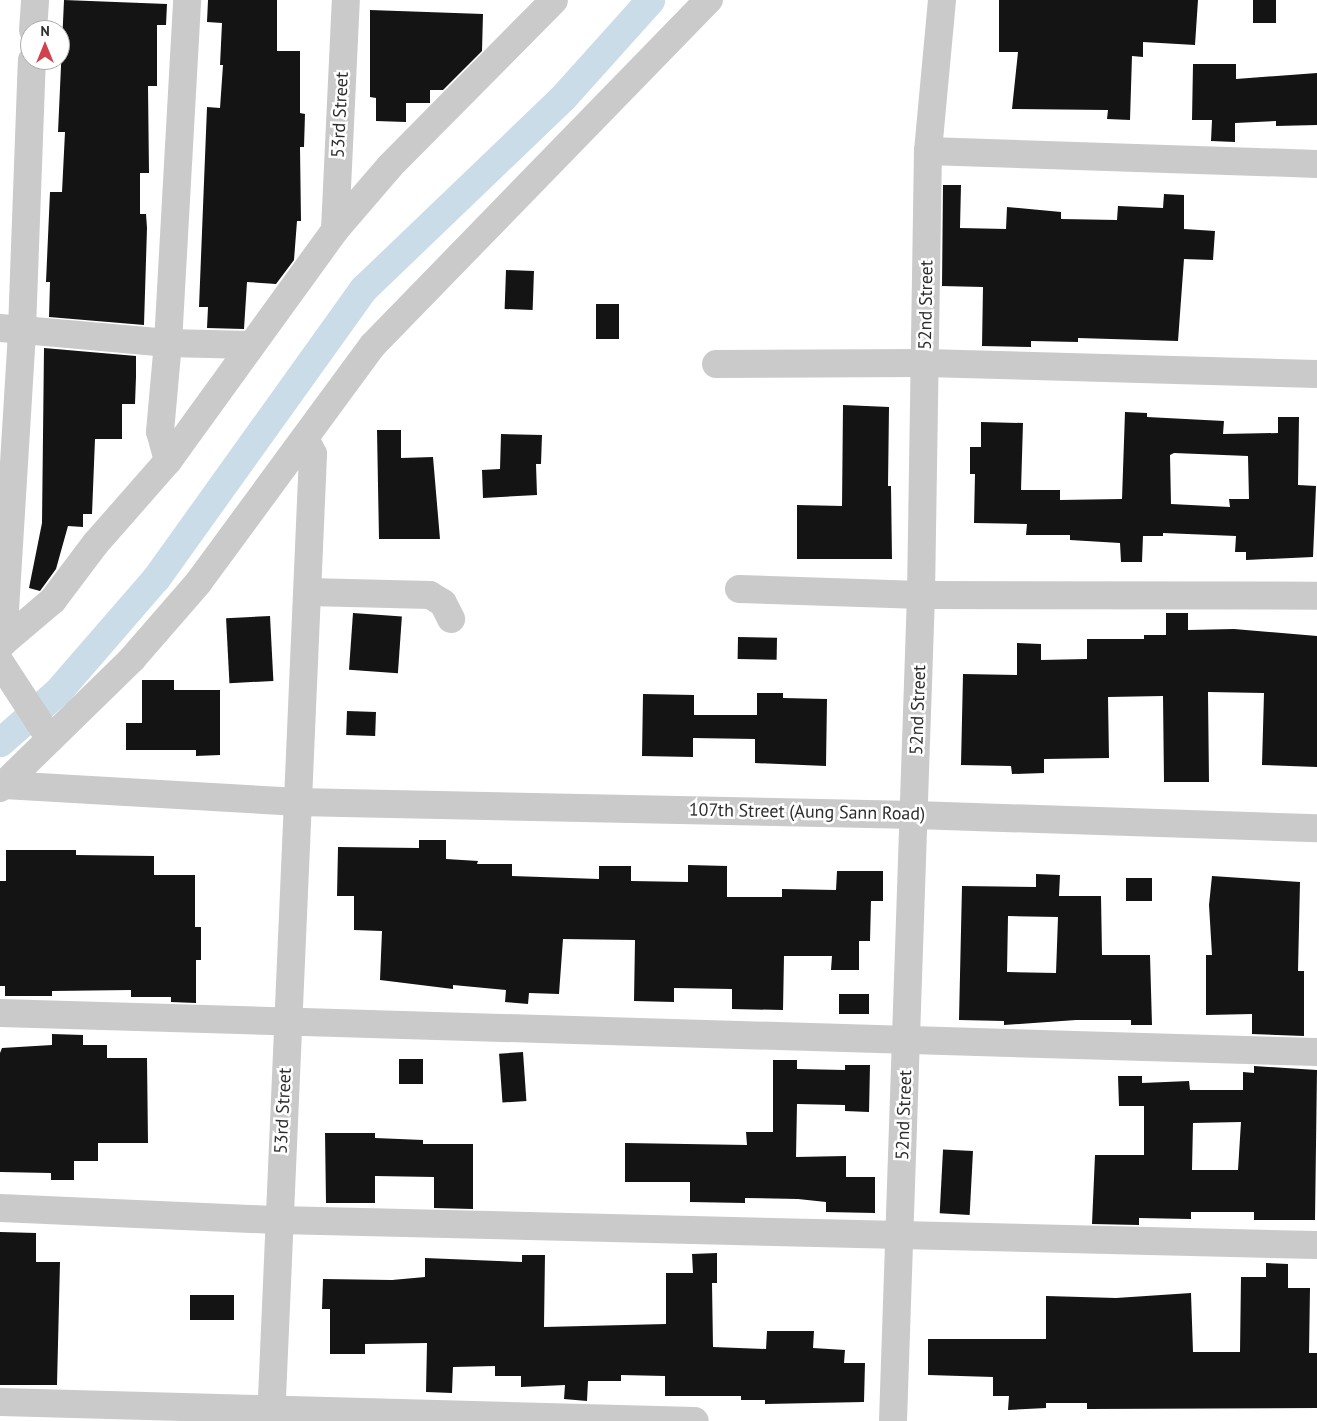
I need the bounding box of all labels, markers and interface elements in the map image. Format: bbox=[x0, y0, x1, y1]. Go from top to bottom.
north arrow bbox=[20, 20, 70, 70]
text: N bbox=[40, 22, 50, 40]
street label: 53rd Street bbox=[327, 71, 353, 159]
street label: 52nd Street bbox=[914, 260, 938, 350]
street label: 52nd Street bbox=[906, 665, 930, 755]
street label: 107th Street (Aung Sann Road) bbox=[689, 799, 925, 825]
street label: 53rd Street bbox=[270, 1067, 296, 1155]
street label: 52nd Street bbox=[892, 1070, 916, 1160]

